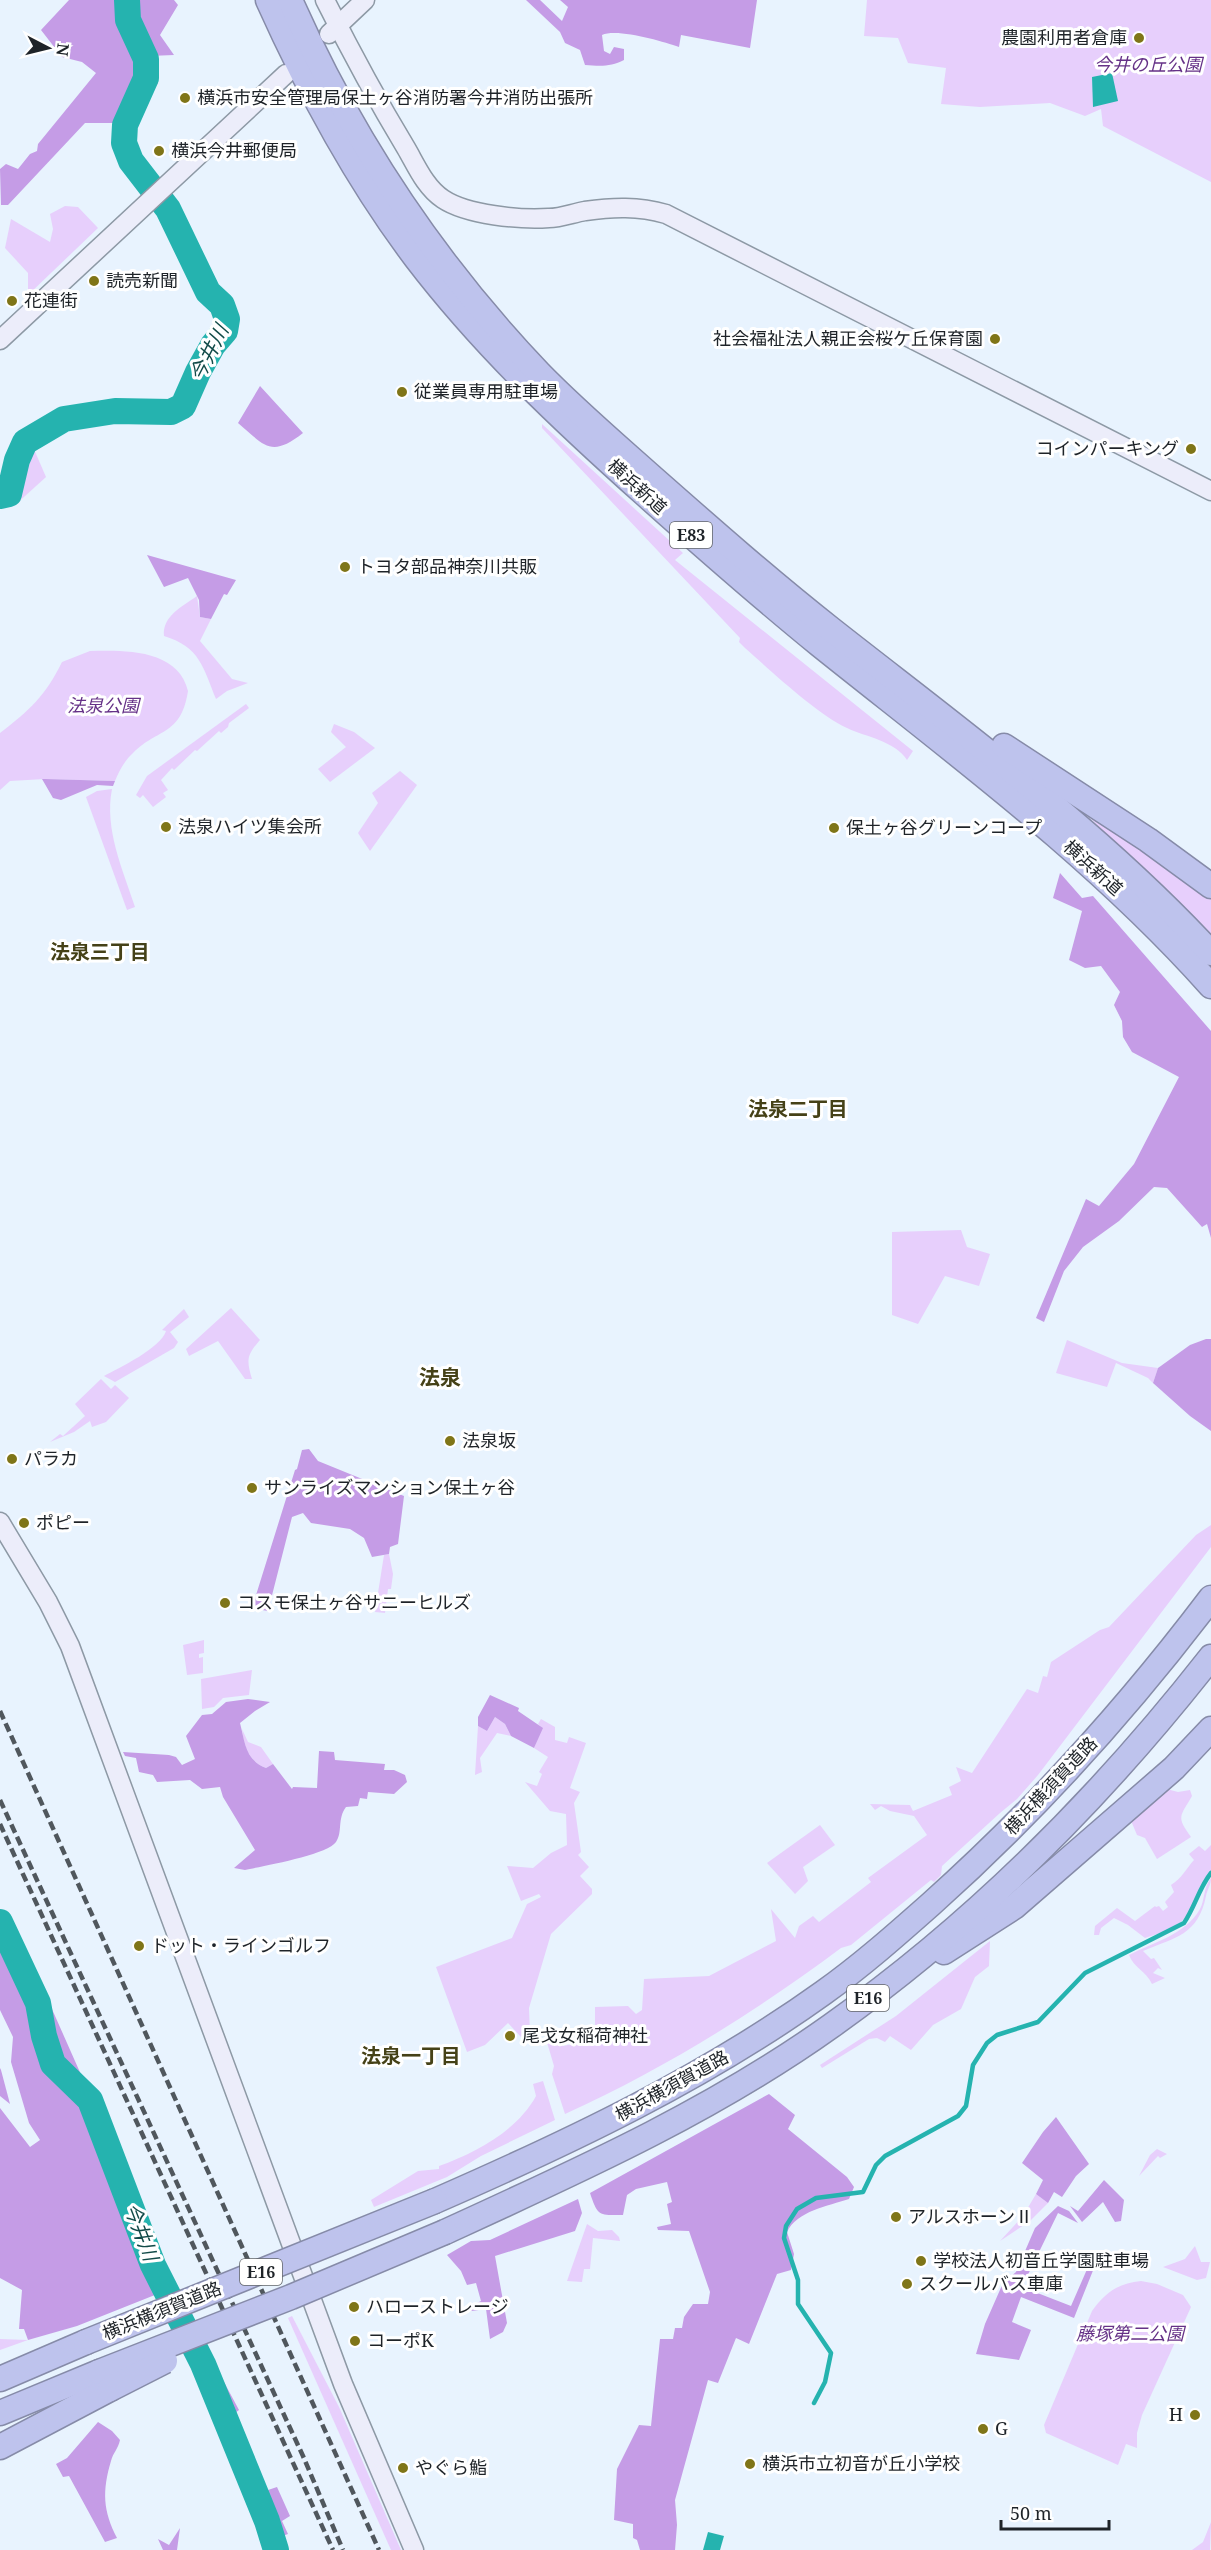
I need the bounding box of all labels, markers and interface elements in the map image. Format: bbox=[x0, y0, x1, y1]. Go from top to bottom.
north arrow bbox=[18, 18, 78, 78]
place label: 農園利用者倉庫 bbox=[1001, 25, 1127, 49]
marker: 農園利用者倉庫 bbox=[1132, 31, 1146, 45]
text: N bbox=[51, 42, 75, 58]
park label: 今井の丘公園 bbox=[1094, 52, 1205, 76]
place label: 横浜市安全管理局保土ヶ谷消防署今井消防出張所 bbox=[197, 85, 593, 109]
marker: 横浜市安全管理局保土ヶ谷消防署今井消防出張所 bbox=[178, 91, 192, 105]
place label: 横浜今井郵便局 bbox=[171, 138, 297, 162]
marker: 横浜今井郵便局 bbox=[152, 144, 166, 158]
place label: 読売新聞 bbox=[106, 268, 178, 292]
marker: 読売新聞 bbox=[87, 274, 101, 288]
place label: 花連街 bbox=[24, 288, 78, 312]
marker: 花連街 bbox=[5, 294, 19, 308]
water label: 今井川 bbox=[183, 318, 235, 386]
place label: 社会福祉法人親正会桜ケ丘保育園 bbox=[713, 326, 983, 350]
marker: 社会福祉法人親正会桜ケ丘保育園 bbox=[988, 332, 1002, 346]
place label: 従業員専用駐車場 bbox=[414, 379, 558, 403]
marker: 従業員専用駐車場 bbox=[395, 385, 409, 399]
place label: コインパーキング bbox=[1036, 436, 1179, 460]
marker: コインパーキング bbox=[1184, 442, 1198, 456]
street label: 横浜新道 bbox=[603, 453, 672, 519]
road number: E83 bbox=[670, 522, 712, 548]
place label: トヨタ部品神奈川共販 bbox=[357, 554, 537, 578]
marker: トヨタ部品神奈川共販 bbox=[338, 560, 352, 574]
park label: 法泉公園 bbox=[67, 693, 142, 717]
place label: 法泉ハイツ集会所 bbox=[178, 814, 322, 838]
place label: 保土ヶ谷グリーンコープ bbox=[846, 815, 1042, 839]
marker: 法泉ハイツ集会所 bbox=[159, 820, 173, 834]
marker: 保土ヶ谷グリーンコープ bbox=[827, 821, 841, 835]
street label: 横浜新道 bbox=[1059, 834, 1128, 900]
district label: 法泉三丁目 bbox=[50, 938, 150, 965]
district label: 法泉二丁目 bbox=[748, 1095, 848, 1122]
district label: 法泉 bbox=[419, 1363, 461, 1391]
place label: 法泉坂 bbox=[462, 1428, 516, 1452]
marker: 法泉坂 bbox=[443, 1434, 457, 1448]
place label: パラカ bbox=[24, 1446, 78, 1470]
marker: パラカ bbox=[5, 1452, 19, 1466]
place label: サンライズマンション保土ヶ谷 bbox=[264, 1475, 515, 1499]
marker: サンライズマンション保土ヶ谷 bbox=[245, 1481, 259, 1495]
place label: ポピー bbox=[36, 1510, 90, 1534]
marker: ポピー bbox=[17, 1516, 31, 1530]
place label: コスモ保土ヶ谷サニーヒルズ bbox=[237, 1590, 471, 1614]
marker: コスモ保土ヶ谷サニーヒルズ bbox=[218, 1596, 232, 1610]
street label: 横浜横須賀道路 bbox=[999, 1731, 1102, 1840]
place label: ドット・ラインゴルフ bbox=[151, 1933, 331, 1957]
marker: ドット・ラインゴルフ bbox=[132, 1939, 146, 1953]
road number: E16 bbox=[847, 1985, 889, 2011]
place label: 尾戈女稲荷神社 bbox=[522, 2023, 648, 2047]
marker: 尾戈女稲荷神社 bbox=[503, 2029, 517, 2043]
district label: 法泉一丁目 bbox=[361, 2042, 461, 2069]
street label: 横浜横須賀道路 bbox=[611, 2044, 732, 2126]
water label: 今井川 bbox=[118, 2199, 166, 2267]
place label: アルスホーンⅡ bbox=[908, 2204, 1033, 2228]
marker: アルスホーンⅡ bbox=[889, 2210, 903, 2224]
place label: 学校法人初音丘学園駐車場 bbox=[933, 2248, 1149, 2272]
marker: 学校法人初音丘学園駐車場 bbox=[914, 2254, 928, 2268]
road number: E16 bbox=[240, 2259, 282, 2285]
place label: スクールバス車庫 bbox=[919, 2271, 1063, 2295]
street label: 横浜横須賀道路 bbox=[99, 2275, 225, 2345]
marker: スクールバス車庫 bbox=[900, 2277, 914, 2291]
place label: ハローストレージ bbox=[366, 2294, 509, 2318]
marker: ハローストレージ bbox=[347, 2300, 361, 2314]
park label: 藤塚第二公園 bbox=[1076, 2321, 1187, 2345]
place label: コーポK bbox=[367, 2328, 434, 2352]
marker: コーポK bbox=[348, 2334, 362, 2348]
place label: H bbox=[1169, 2402, 1183, 2426]
marker: H bbox=[1188, 2408, 1202, 2422]
place label: G bbox=[995, 2416, 1008, 2440]
marker: G bbox=[976, 2422, 990, 2436]
place label: 横浜市立初音が丘小学校 bbox=[762, 2451, 960, 2475]
place label: やぐら鮨 bbox=[415, 2455, 487, 2479]
marker: 横浜市立初音が丘小学校 bbox=[743, 2457, 757, 2471]
marker: やぐら鮨 bbox=[396, 2461, 410, 2475]
scale bar bbox=[1001, 2493, 1109, 2531]
text: 50 m bbox=[1010, 2501, 1052, 2525]

